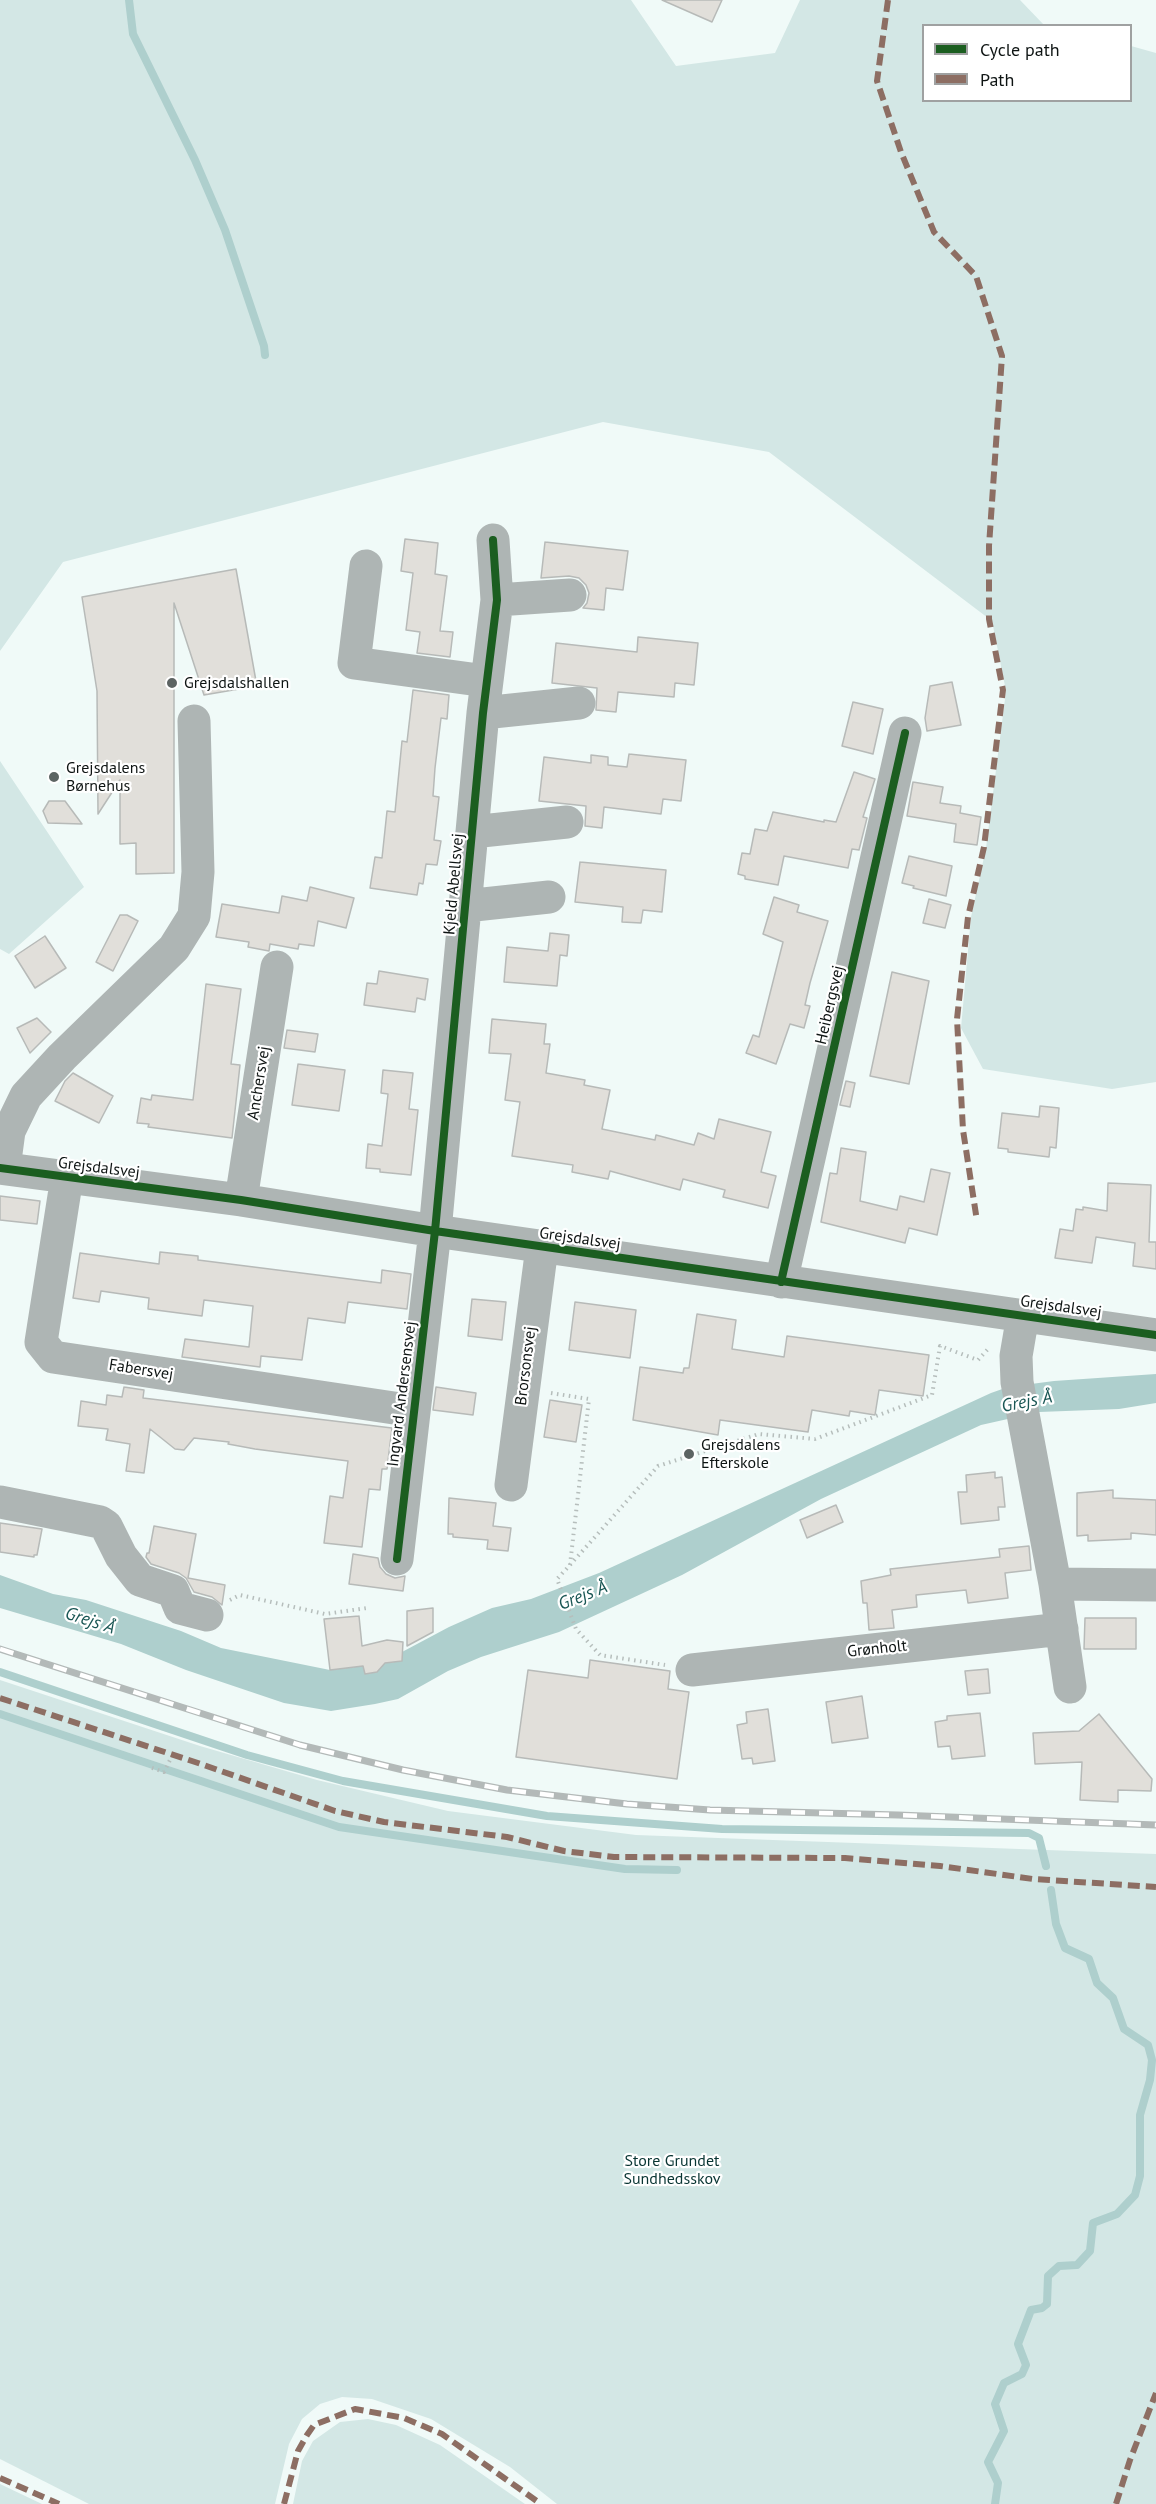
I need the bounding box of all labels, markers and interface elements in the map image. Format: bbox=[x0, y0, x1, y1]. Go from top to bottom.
legend bbox=[922, 24, 1132, 102]
text: Cycle path bbox=[980, 38, 1060, 61]
text: Path bbox=[980, 68, 1014, 91]
place label: Grejsdalshallen bbox=[184, 673, 289, 693]
marker: Grejsdalshallen bbox=[165, 676, 179, 690]
place label: Grejsdalens Børnehus bbox=[66, 758, 145, 796]
marker: Grejsdalens Børnehus bbox=[47, 770, 61, 784]
street label: Kjeld Abellsvej bbox=[440, 832, 468, 936]
street label: Heibergsvej bbox=[812, 964, 848, 1046]
street label: Anchersvej bbox=[244, 1045, 274, 1121]
street label: Grejsdalsvej bbox=[57, 1153, 141, 1183]
street label: Grejsdalsvej bbox=[538, 1224, 622, 1254]
street label: Grejsdalsvej bbox=[1019, 1292, 1103, 1322]
street label: Ingvard Andersensvej bbox=[384, 1320, 420, 1468]
street label: Brorsonsvej bbox=[512, 1325, 540, 1407]
street label: Fabersvej bbox=[107, 1355, 175, 1385]
water label: Grejs Å bbox=[1000, 1387, 1054, 1417]
place label: Grejsdalens Efterskole bbox=[701, 1435, 780, 1473]
marker: Grejsdalens Efterskole bbox=[682, 1447, 696, 1461]
water label: Grejs Å bbox=[555, 1576, 611, 1616]
water label: Grejs Å bbox=[62, 1603, 118, 1639]
street label: Grønholt bbox=[846, 1636, 908, 1662]
park label: Store Grundet Sundhedsskov bbox=[623, 2151, 721, 2189]

